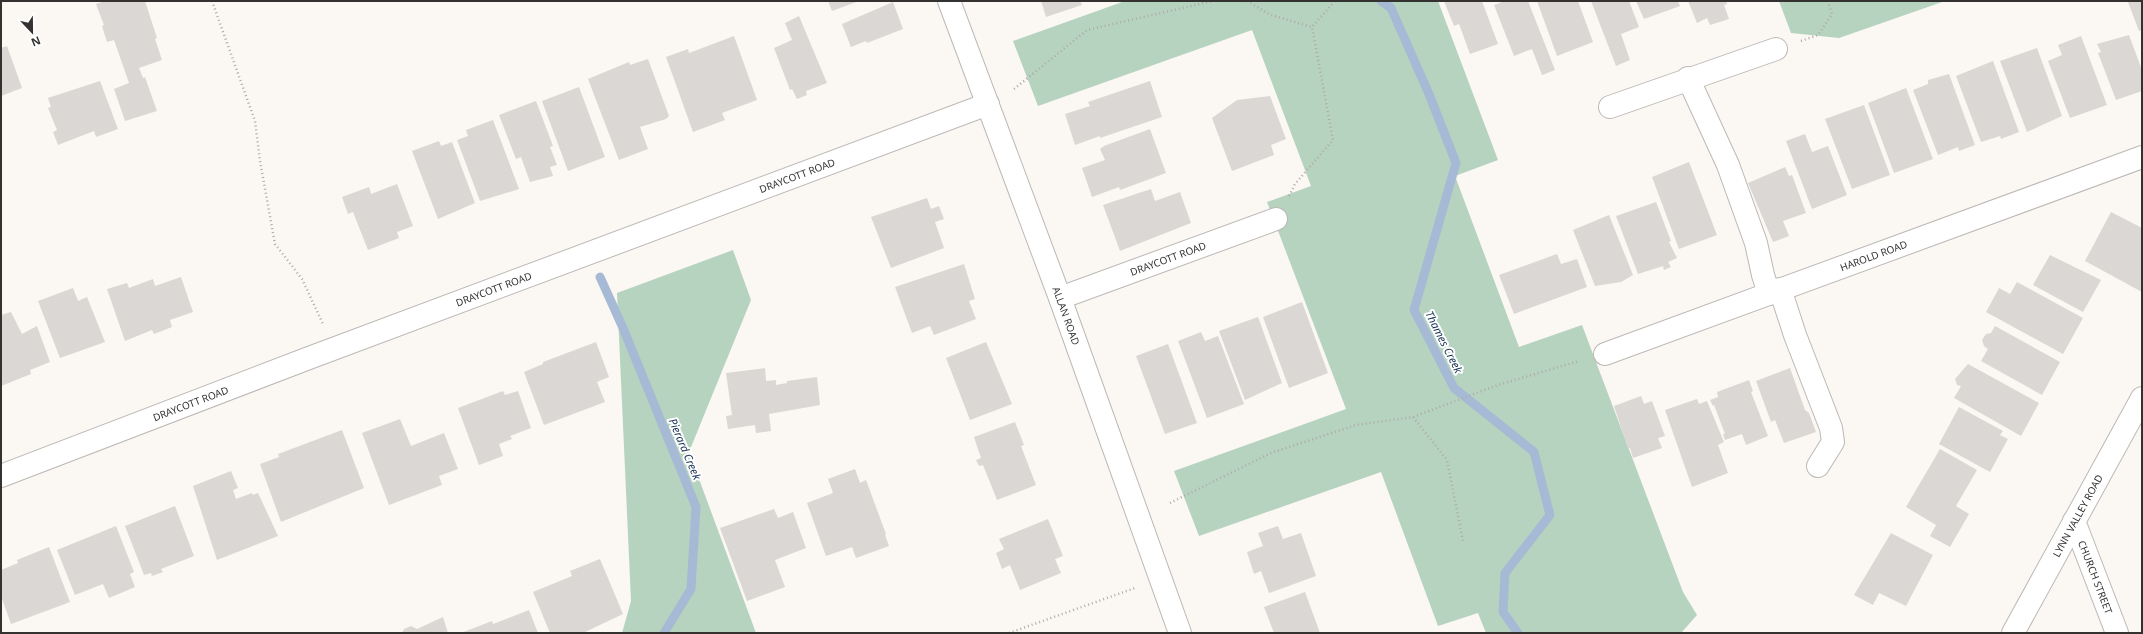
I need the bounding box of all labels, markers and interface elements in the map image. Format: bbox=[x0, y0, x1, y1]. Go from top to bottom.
north arrow bbox=[12, 12, 52, 52]
text: N bbox=[29, 33, 43, 50]
street label: DRAYCOTT ROAD bbox=[757, 155, 837, 196]
street label: HAROLD ROAD bbox=[1838, 237, 1909, 274]
street label: DRAYCOTT ROAD bbox=[1128, 238, 1208, 279]
street label: DRAYCOTT ROAD bbox=[454, 268, 534, 309]
street label: ALLAN ROAD bbox=[1049, 285, 1083, 347]
water label: Thames Creek bbox=[1422, 308, 1467, 376]
street label: DRAYCOTT ROAD bbox=[151, 383, 230, 424]
water label: Pierard Creek bbox=[666, 416, 705, 482]
street label: LYNN VALLEY ROAD bbox=[2049, 472, 2106, 559]
street label: CHURCH STREET bbox=[2075, 538, 2116, 616]

